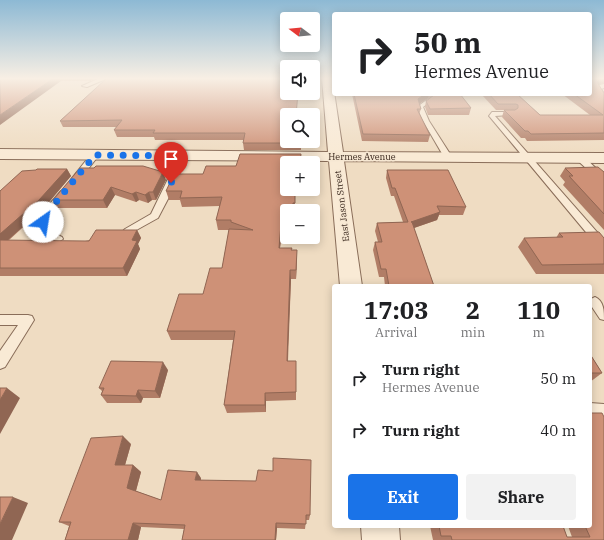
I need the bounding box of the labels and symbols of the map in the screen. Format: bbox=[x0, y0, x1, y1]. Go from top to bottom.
north arrow bbox=[280, 12, 320, 52]
pin bbox=[154, 142, 188, 183]
street label: Hermes Avenue bbox=[328, 151, 396, 162]
street label: East Jason Street bbox=[332, 170, 351, 242]
position arrow bbox=[22, 201, 64, 243]

